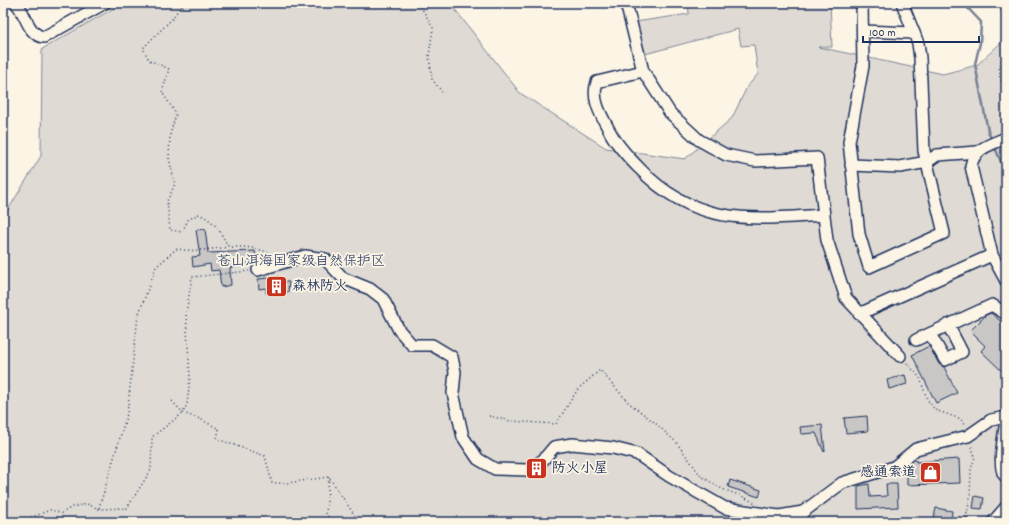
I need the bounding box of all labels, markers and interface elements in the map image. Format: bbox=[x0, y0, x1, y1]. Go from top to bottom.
scale bar bbox=[863, 18, 979, 44]
text: 100 m bbox=[869, 25, 896, 42]
park label: 苍山洱海国家级自然保护区 bbox=[217, 252, 385, 272]
building icon: 森林防火 bbox=[264, 274, 290, 300]
place label: 森林防火 bbox=[292, 277, 348, 297]
building icon: 防火小屋 bbox=[524, 456, 550, 482]
place label: 防火小屋 bbox=[552, 459, 608, 479]
shop icon: 感通索道 bbox=[918, 460, 944, 486]
place label: 感通索道 bbox=[860, 463, 916, 483]

